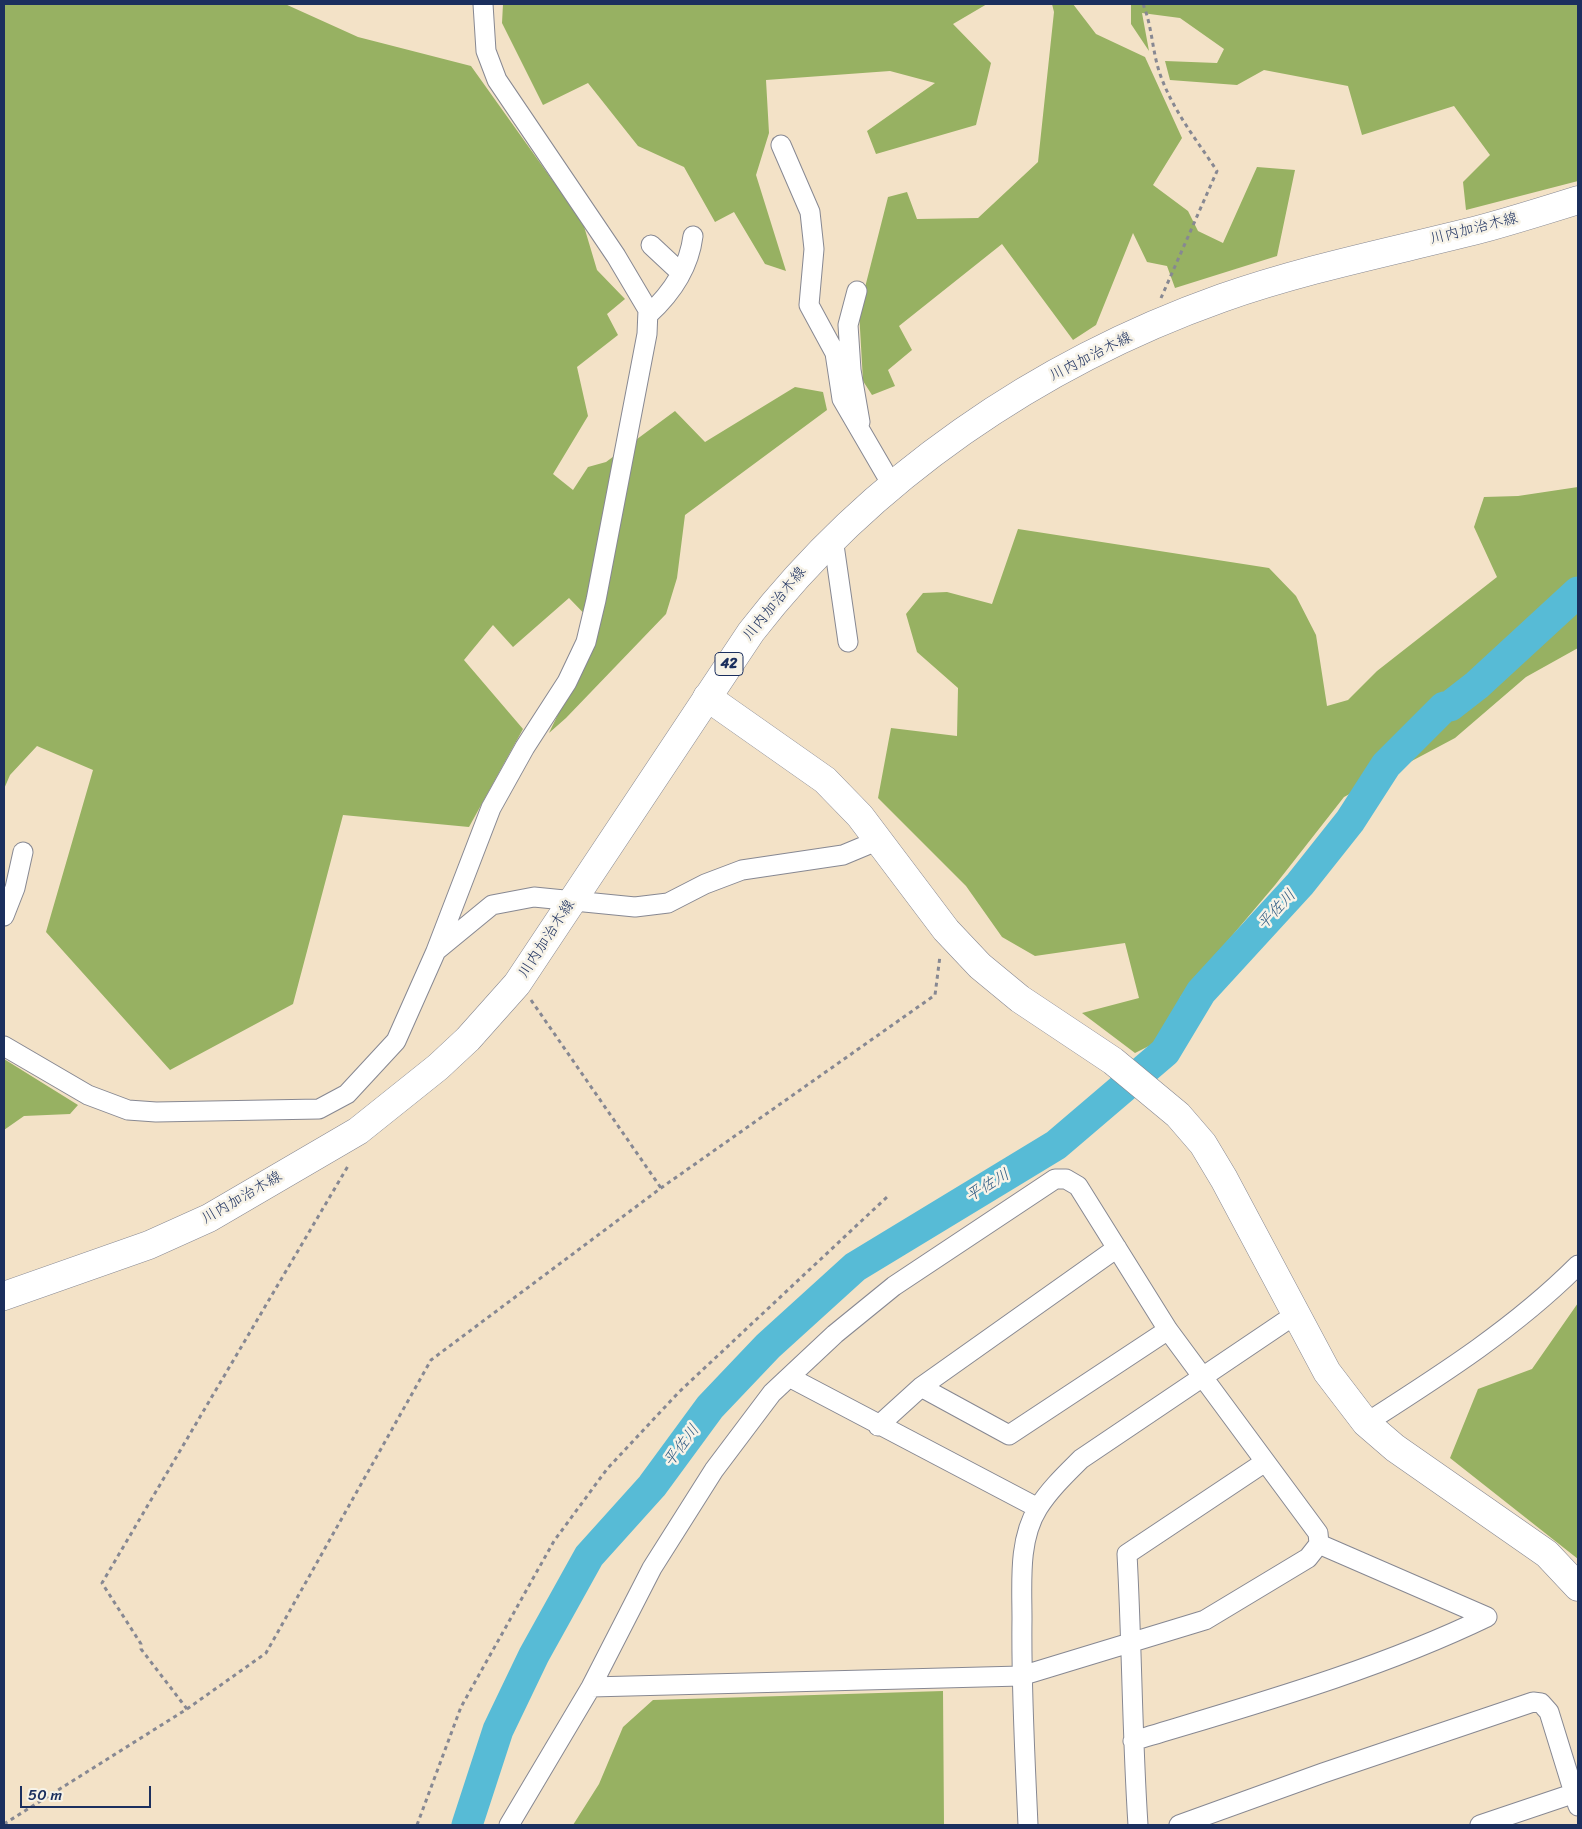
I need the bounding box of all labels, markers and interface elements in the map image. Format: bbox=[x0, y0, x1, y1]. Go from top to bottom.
street label: 川内加治木線 bbox=[1428, 209, 1520, 249]
street label: 川内加治木線 bbox=[1047, 329, 1135, 385]
street label: 川内加治木線 bbox=[740, 563, 810, 645]
road number: 42 bbox=[715, 652, 743, 676]
water label: 平佐川 bbox=[1254, 886, 1300, 934]
street label: 川内加治木線 bbox=[515, 896, 579, 982]
water label: 平佐川 bbox=[962, 1165, 1014, 1207]
street label: 川内加治木線 bbox=[199, 1168, 285, 1228]
water label: 平佐川 bbox=[660, 1421, 704, 1471]
scale bar bbox=[22, 1776, 154, 1808]
text: 50 m bbox=[28, 1782, 62, 1808]

